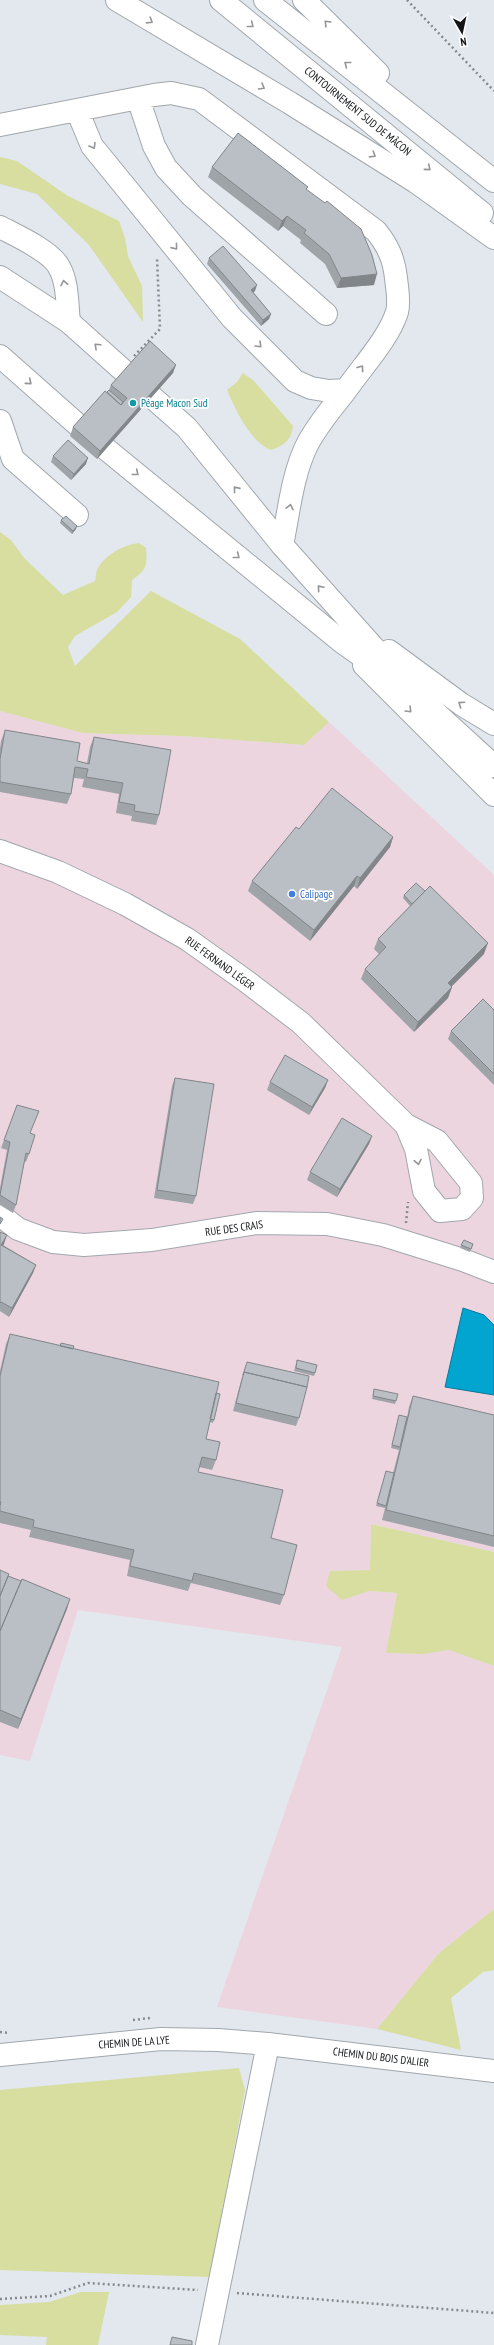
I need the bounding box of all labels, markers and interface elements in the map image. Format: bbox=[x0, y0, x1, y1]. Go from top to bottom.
north arrow bbox=[442, 12, 482, 52]
one-way arrow bbox=[146, 16, 153, 24]
one-way arrow bbox=[247, 20, 254, 27]
one-way arrow bbox=[324, 20, 332, 28]
text: N bbox=[459, 34, 468, 49]
one-way arrow bbox=[344, 62, 351, 69]
street label: CONTOURNEMENT SUD DE MÂCON bbox=[302, 64, 414, 159]
one-way arrow bbox=[258, 82, 265, 89]
one-way arrow bbox=[89, 142, 96, 149]
one-way arrow bbox=[369, 150, 376, 158]
one-way arrow bbox=[424, 164, 431, 171]
one-way arrow bbox=[171, 242, 178, 249]
one-way arrow bbox=[60, 280, 69, 287]
one-way arrow bbox=[255, 340, 262, 348]
one-way arrow bbox=[94, 343, 102, 351]
one-way arrow bbox=[356, 365, 363, 372]
one-way arrow bbox=[24, 377, 31, 384]
place label: Péage Macon Sud bbox=[141, 396, 208, 410]
marker: Péage Macon Sud bbox=[128, 398, 138, 408]
one-way arrow bbox=[132, 469, 139, 476]
one-way arrow bbox=[234, 486, 241, 493]
one-way arrow bbox=[285, 504, 293, 510]
one-way arrow bbox=[232, 551, 239, 558]
one-way arrow bbox=[317, 585, 325, 593]
one-way arrow bbox=[458, 701, 465, 708]
one-way arrow bbox=[404, 705, 412, 713]
place label: Calipage bbox=[300, 887, 333, 901]
marker: Calipage bbox=[287, 889, 297, 899]
street label: RUE FERNAND LÉGER bbox=[183, 933, 257, 993]
one-way arrow bbox=[413, 1159, 422, 1165]
street label: RUE DES CRAIS bbox=[204, 1217, 264, 1239]
street label: CHEMIN DE LA LYE bbox=[98, 2033, 170, 2051]
street label: CHEMIN DU BOIS D'ALIER bbox=[332, 2044, 430, 2070]

